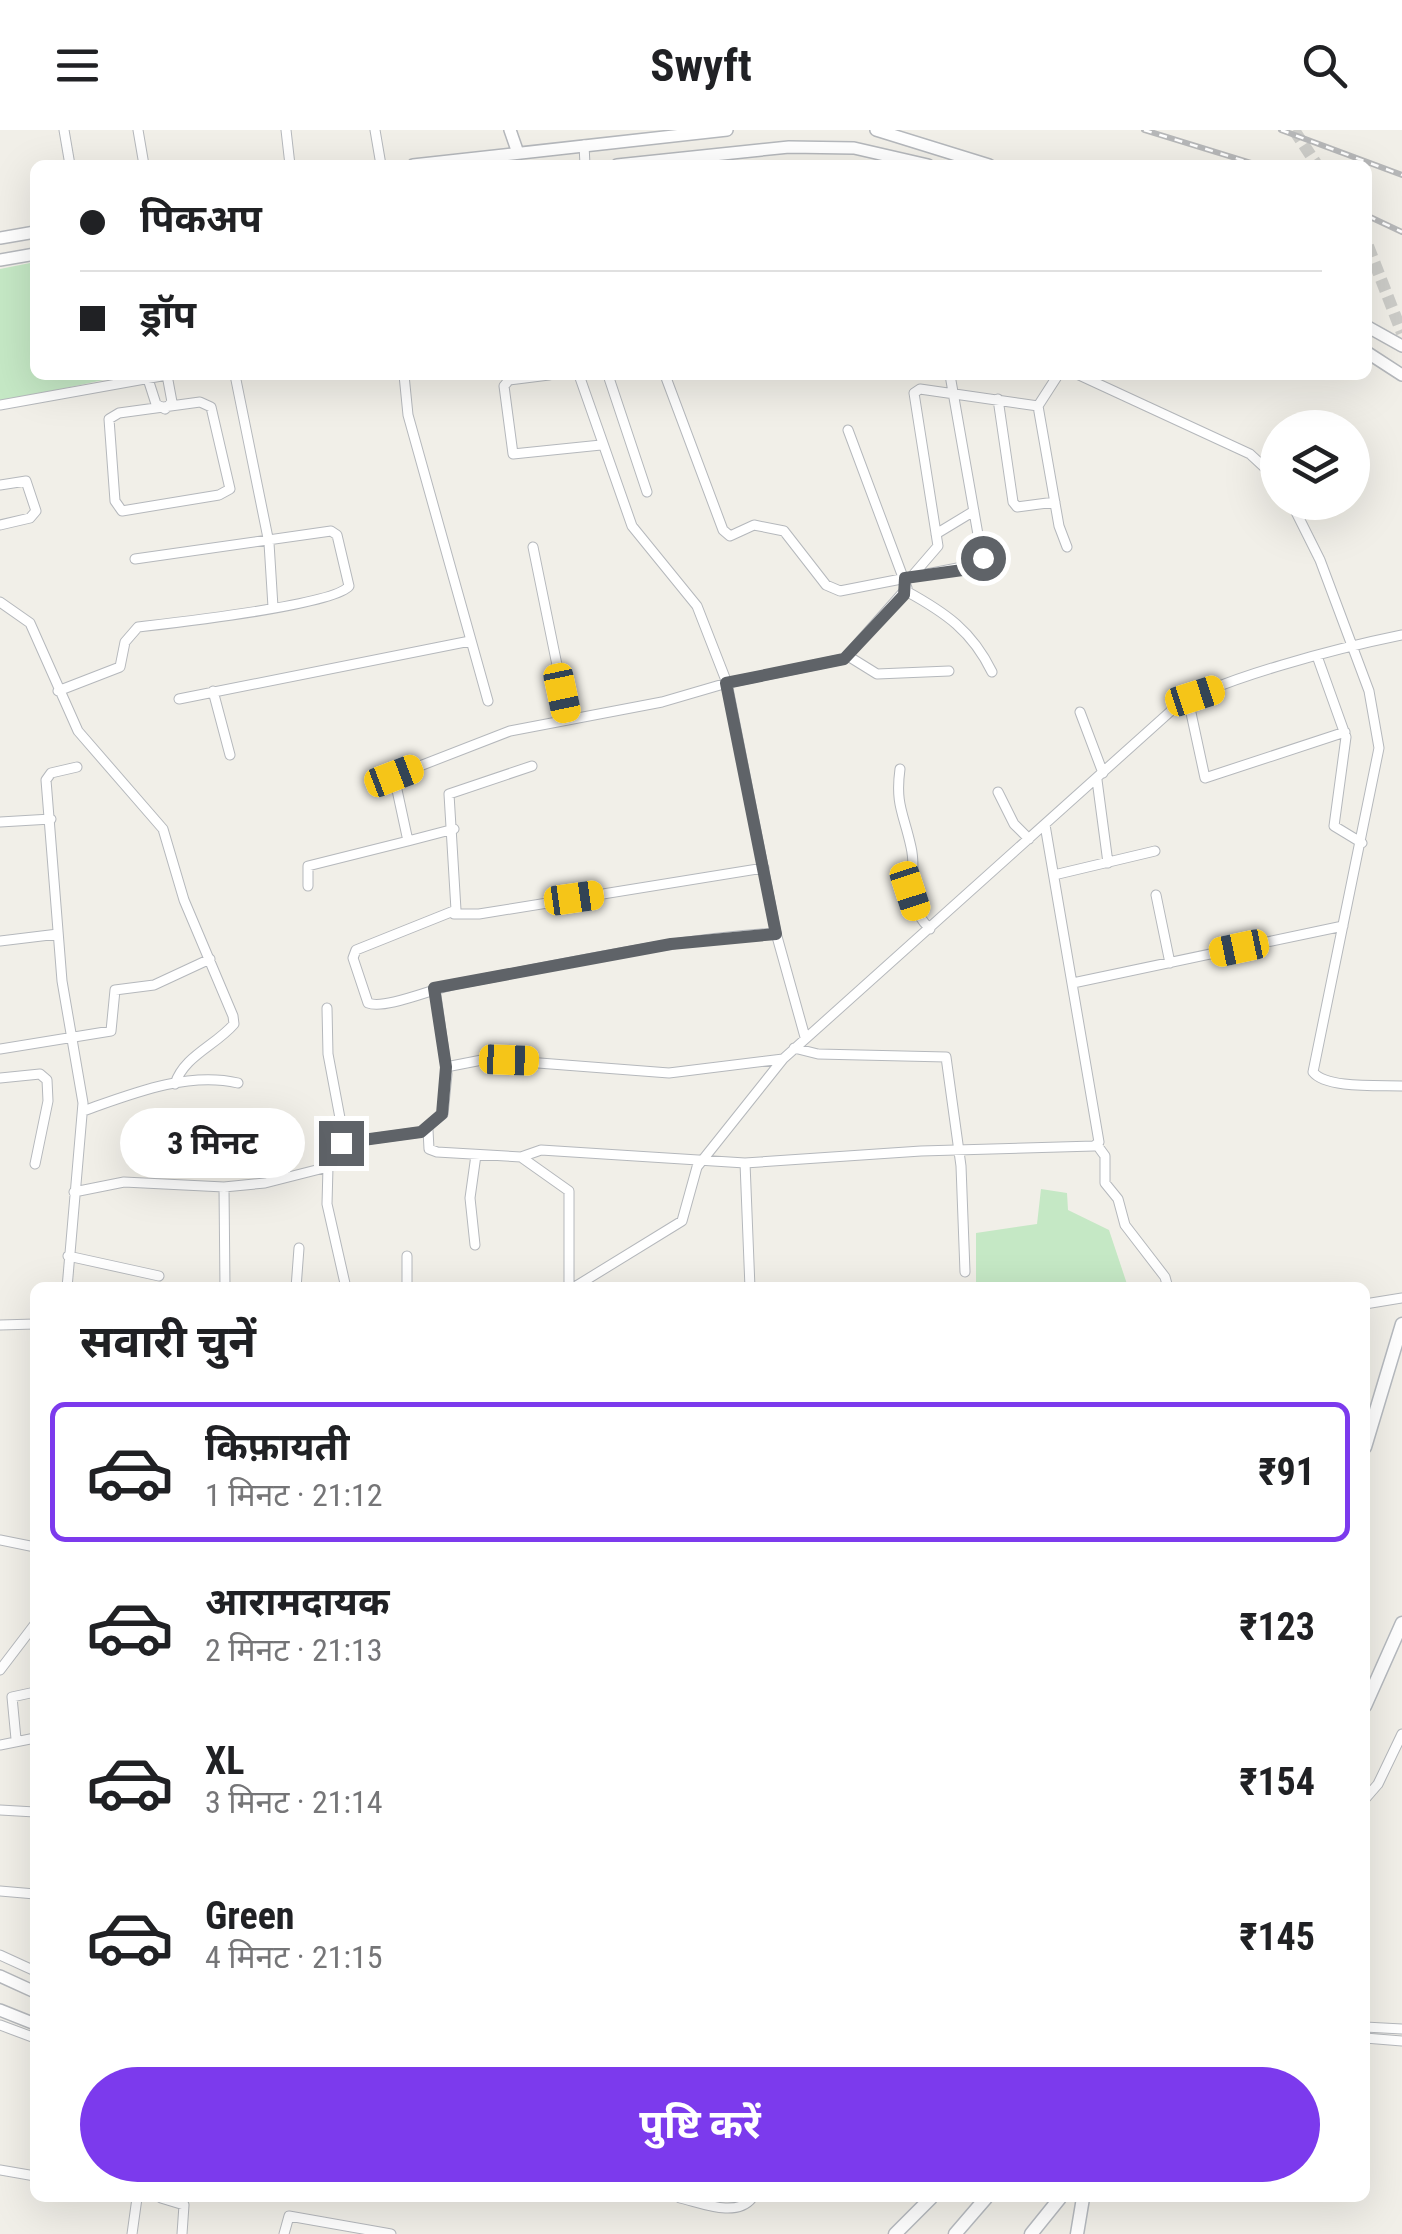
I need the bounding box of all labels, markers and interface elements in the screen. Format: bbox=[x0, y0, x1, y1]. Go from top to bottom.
icon: menu bbox=[50, 38, 105, 93]
icon: search bbox=[1297, 38, 1352, 93]
text: Swyft bbox=[650, 39, 752, 92]
text: पिकअप bbox=[140, 197, 262, 241]
text: ड्रॉप bbox=[140, 293, 196, 337]
map controls bbox=[1260, 410, 1370, 520]
button: layers bbox=[1260, 410, 1370, 520]
route start bbox=[961, 536, 1006, 581]
car bbox=[541, 661, 583, 725]
car bbox=[1162, 672, 1228, 720]
car bbox=[361, 751, 427, 801]
car bbox=[886, 858, 934, 924]
car bbox=[542, 879, 606, 917]
car bbox=[1207, 927, 1271, 969]
car bbox=[478, 1044, 540, 1076]
callout: 3 मिनट bbox=[121, 1108, 306, 1178]
route end bbox=[319, 1121, 364, 1166]
text: 3 मिनट bbox=[167, 1124, 258, 1162]
text: सवारी चुनें bbox=[80, 1315, 256, 1368]
text: किफ़ायती bbox=[205, 1425, 349, 1469]
icon: car bbox=[85, 1427, 175, 1517]
text: ₹91 bbox=[1259, 1450, 1315, 1494]
text: 1 मिनट · 21:12 bbox=[205, 1476, 383, 1514]
text: आरामदायक bbox=[205, 1580, 389, 1624]
icon: car bbox=[85, 1582, 175, 1672]
text: ₹123 bbox=[1239, 1605, 1315, 1649]
text: 2 मिनट · 21:13 bbox=[205, 1631, 383, 1669]
icon: car bbox=[85, 1737, 175, 1827]
text: XL bbox=[205, 1739, 244, 1783]
text: ₹154 bbox=[1239, 1760, 1315, 1804]
text: 3 मिनट · 21:14 bbox=[205, 1783, 383, 1821]
icon: car bbox=[85, 1892, 175, 1982]
text: Green bbox=[205, 1894, 295, 1938]
text: ₹145 bbox=[1239, 1915, 1315, 1959]
text: 4 मिनट · 21:15 bbox=[205, 1938, 383, 1976]
button: पुष्टि करें bbox=[80, 2067, 1320, 2182]

